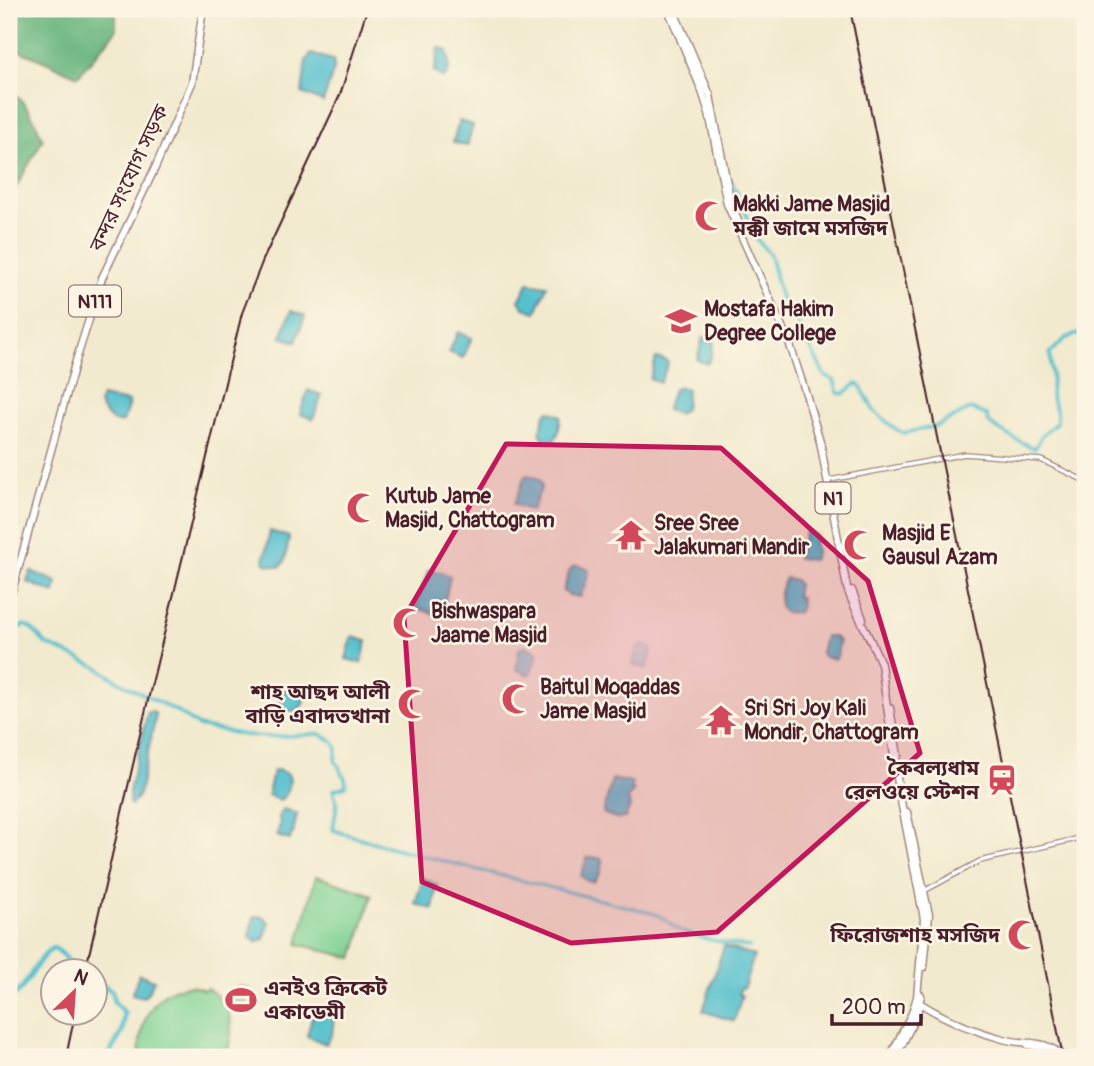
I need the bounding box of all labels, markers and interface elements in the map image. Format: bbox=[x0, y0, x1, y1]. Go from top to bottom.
street label: বন্দর সংযোগ সড়ক bbox=[83, 99, 176, 257]
place label: Makki Jame Masjid মক্কী জামে মসজিদ bbox=[732, 191, 890, 242]
mosque icon: Makki Jame Masjid মক্কী জামে মসজিদ bbox=[693, 199, 727, 233]
road number: N111 bbox=[69, 286, 121, 316]
place label: Mostafa Hakim Degree College bbox=[704, 296, 837, 347]
school or university icon: Mostafa Hakim Degree College bbox=[664, 304, 698, 338]
road number: N1 bbox=[816, 482, 850, 513]
place label: Kutub Jame Masjid, Chattogram bbox=[385, 483, 555, 534]
mosque icon: Kutub Jame Masjid, Chattogram bbox=[345, 491, 379, 525]
place label: Sree Sree Jalakumari Mandir bbox=[654, 510, 810, 561]
temple icon: Sree Sree Jalakumari Mandir bbox=[614, 518, 648, 552]
place label: Masjid E Gausul Azam bbox=[882, 520, 998, 571]
mosque icon: Masjid E Gausul Azam bbox=[842, 528, 876, 562]
place label: Bishwaspara Jaame Masjid bbox=[431, 598, 547, 649]
mosque icon: Bishwaspara Jaame Masjid bbox=[391, 606, 425, 640]
place label: Baitul Moqaddas Jame Masjid bbox=[540, 674, 680, 725]
place label: শাহ আছদ আলী বাড়ি এবাদতখানা bbox=[244, 679, 391, 730]
mosque icon: Baitul Moqaddas Jame Masjid bbox=[500, 682, 534, 716]
mosque icon: শাহ আছদ আলী বাড়ি এবাদতখানা bbox=[396, 687, 430, 721]
place label: Sri Sri Joy Kali Mondir, Chattogram bbox=[744, 695, 919, 746]
temple icon: Sri Sri Joy Kali Mondir, Chattogram bbox=[704, 703, 738, 737]
place label: কৈবল্যধাম রেলওয়ে স্টেশন bbox=[844, 755, 980, 806]
station icon: কৈবল্যধাম রেলওয়ে স্টেশন bbox=[985, 763, 1019, 797]
mosque icon: ফিরোজশাহ মসজিদ bbox=[1006, 918, 1040, 952]
place label: ফিরোজশাহ মসজিদ bbox=[829, 922, 1001, 949]
north arrow bbox=[38, 958, 108, 1028]
text: N bbox=[70, 964, 92, 991]
place label: এনইও ক্রিকেট একাডেমী bbox=[264, 975, 388, 1026]
scale bar bbox=[832, 982, 921, 1026]
sports icon: এনইও ক্রিকেট একাডেমী bbox=[224, 983, 258, 1017]
text: 200 m bbox=[842, 994, 906, 1021]

